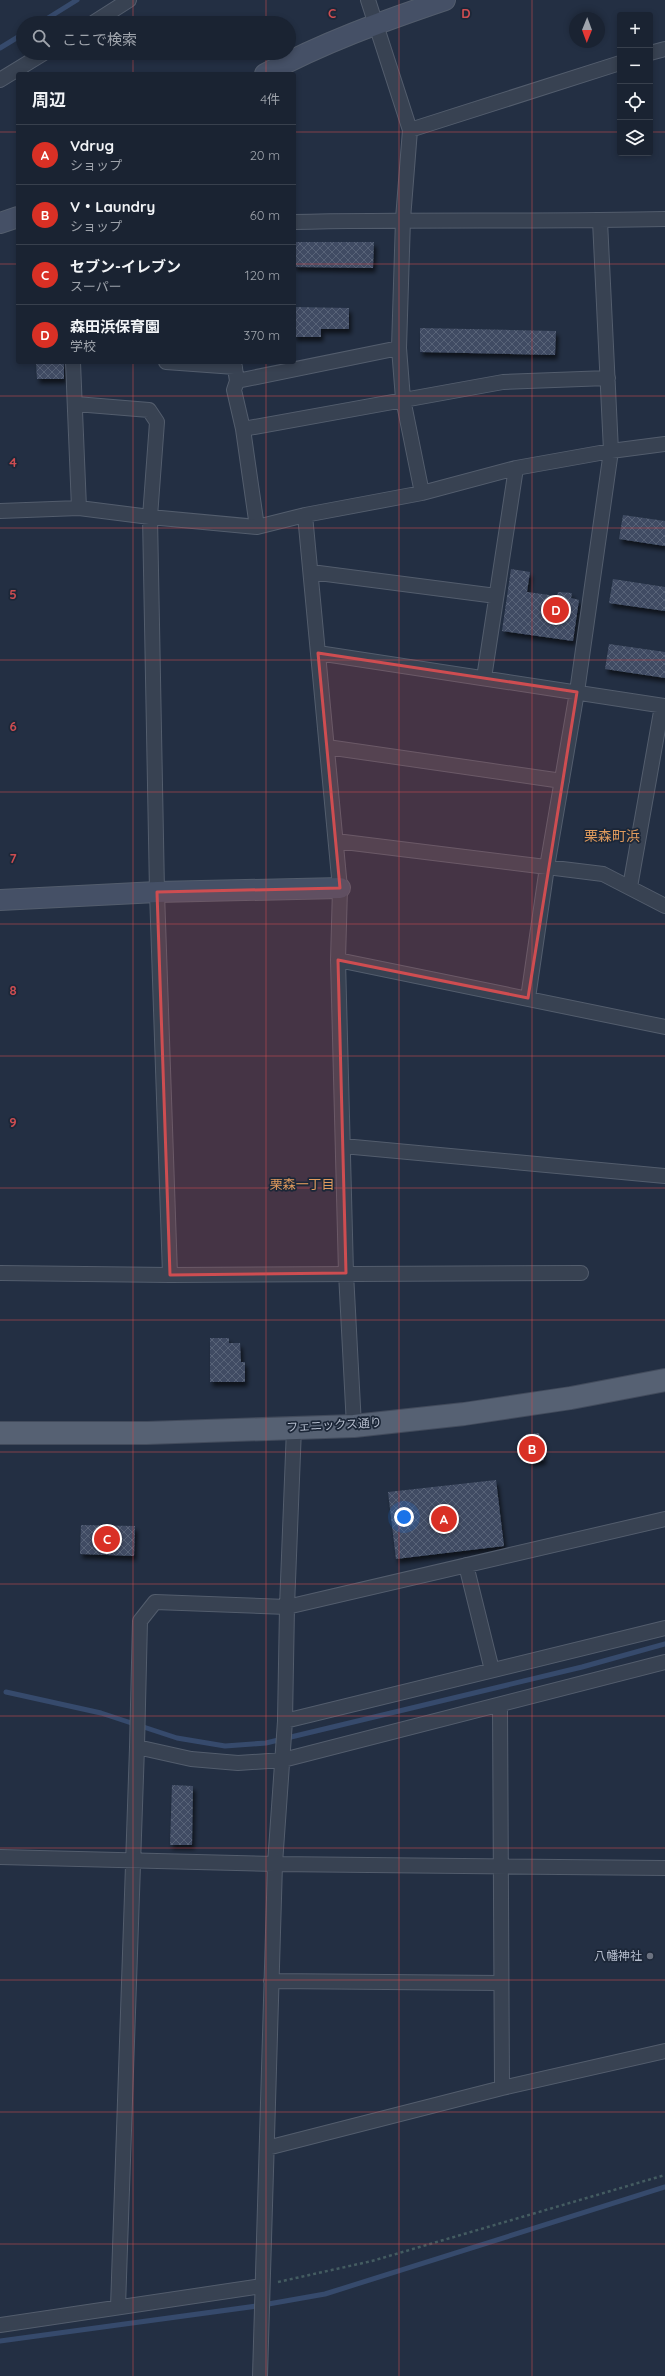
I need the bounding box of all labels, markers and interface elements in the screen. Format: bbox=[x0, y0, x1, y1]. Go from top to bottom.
text: C bbox=[328, 5, 336, 21]
text: D bbox=[461, 5, 471, 21]
north arrow bbox=[569, 12, 605, 48]
map controls bbox=[617, 12, 653, 156]
button: + bbox=[617, 12, 653, 48]
search box bbox=[16, 16, 296, 60]
icon: search bbox=[30, 27, 52, 49]
text: ここで検索 bbox=[62, 30, 137, 49]
button: − bbox=[617, 48, 653, 84]
button: locate bbox=[617, 84, 653, 120]
text: 周辺 bbox=[32, 89, 66, 110]
text: 4件 bbox=[260, 91, 280, 107]
button: layers bbox=[617, 120, 653, 156]
text: Vdrug bbox=[70, 136, 114, 155]
text: A bbox=[41, 147, 49, 163]
text: 20 m bbox=[250, 147, 280, 163]
text: ショップ bbox=[70, 157, 122, 173]
text: V・Laundry bbox=[70, 197, 155, 216]
text: B bbox=[41, 207, 49, 223]
text: 60 m bbox=[250, 207, 280, 223]
text: ショップ bbox=[70, 218, 122, 234]
text: セブン-イレブン bbox=[70, 257, 181, 276]
text: C bbox=[41, 267, 49, 283]
text: 120 m bbox=[245, 267, 280, 283]
text: スーパー bbox=[70, 278, 122, 294]
text: 森田浜保育園 bbox=[70, 317, 160, 336]
text: D bbox=[40, 327, 50, 343]
text: 370 m bbox=[243, 327, 280, 343]
text: 学校 bbox=[70, 338, 96, 354]
text: 4 bbox=[9, 454, 17, 470]
text: 5 bbox=[9, 586, 17, 602]
pin: D bbox=[543, 595, 569, 625]
text: 6 bbox=[9, 718, 17, 734]
district label: 栗森町浜 bbox=[584, 827, 640, 845]
text: 7 bbox=[9, 850, 17, 866]
text: 8 bbox=[9, 982, 17, 998]
text: 9 bbox=[9, 1114, 17, 1130]
district label: 栗森一丁目 bbox=[269, 1176, 335, 1192]
street label: フェニックス通り bbox=[286, 1415, 382, 1434]
pin: B bbox=[519, 1434, 545, 1464]
pin: A bbox=[431, 1504, 457, 1534]
your location bbox=[394, 1507, 414, 1527]
pin: C bbox=[94, 1524, 120, 1554]
place label: 八幡神社 bbox=[594, 1948, 642, 1963]
marker: 八幡神社 bbox=[645, 1951, 655, 1961]

